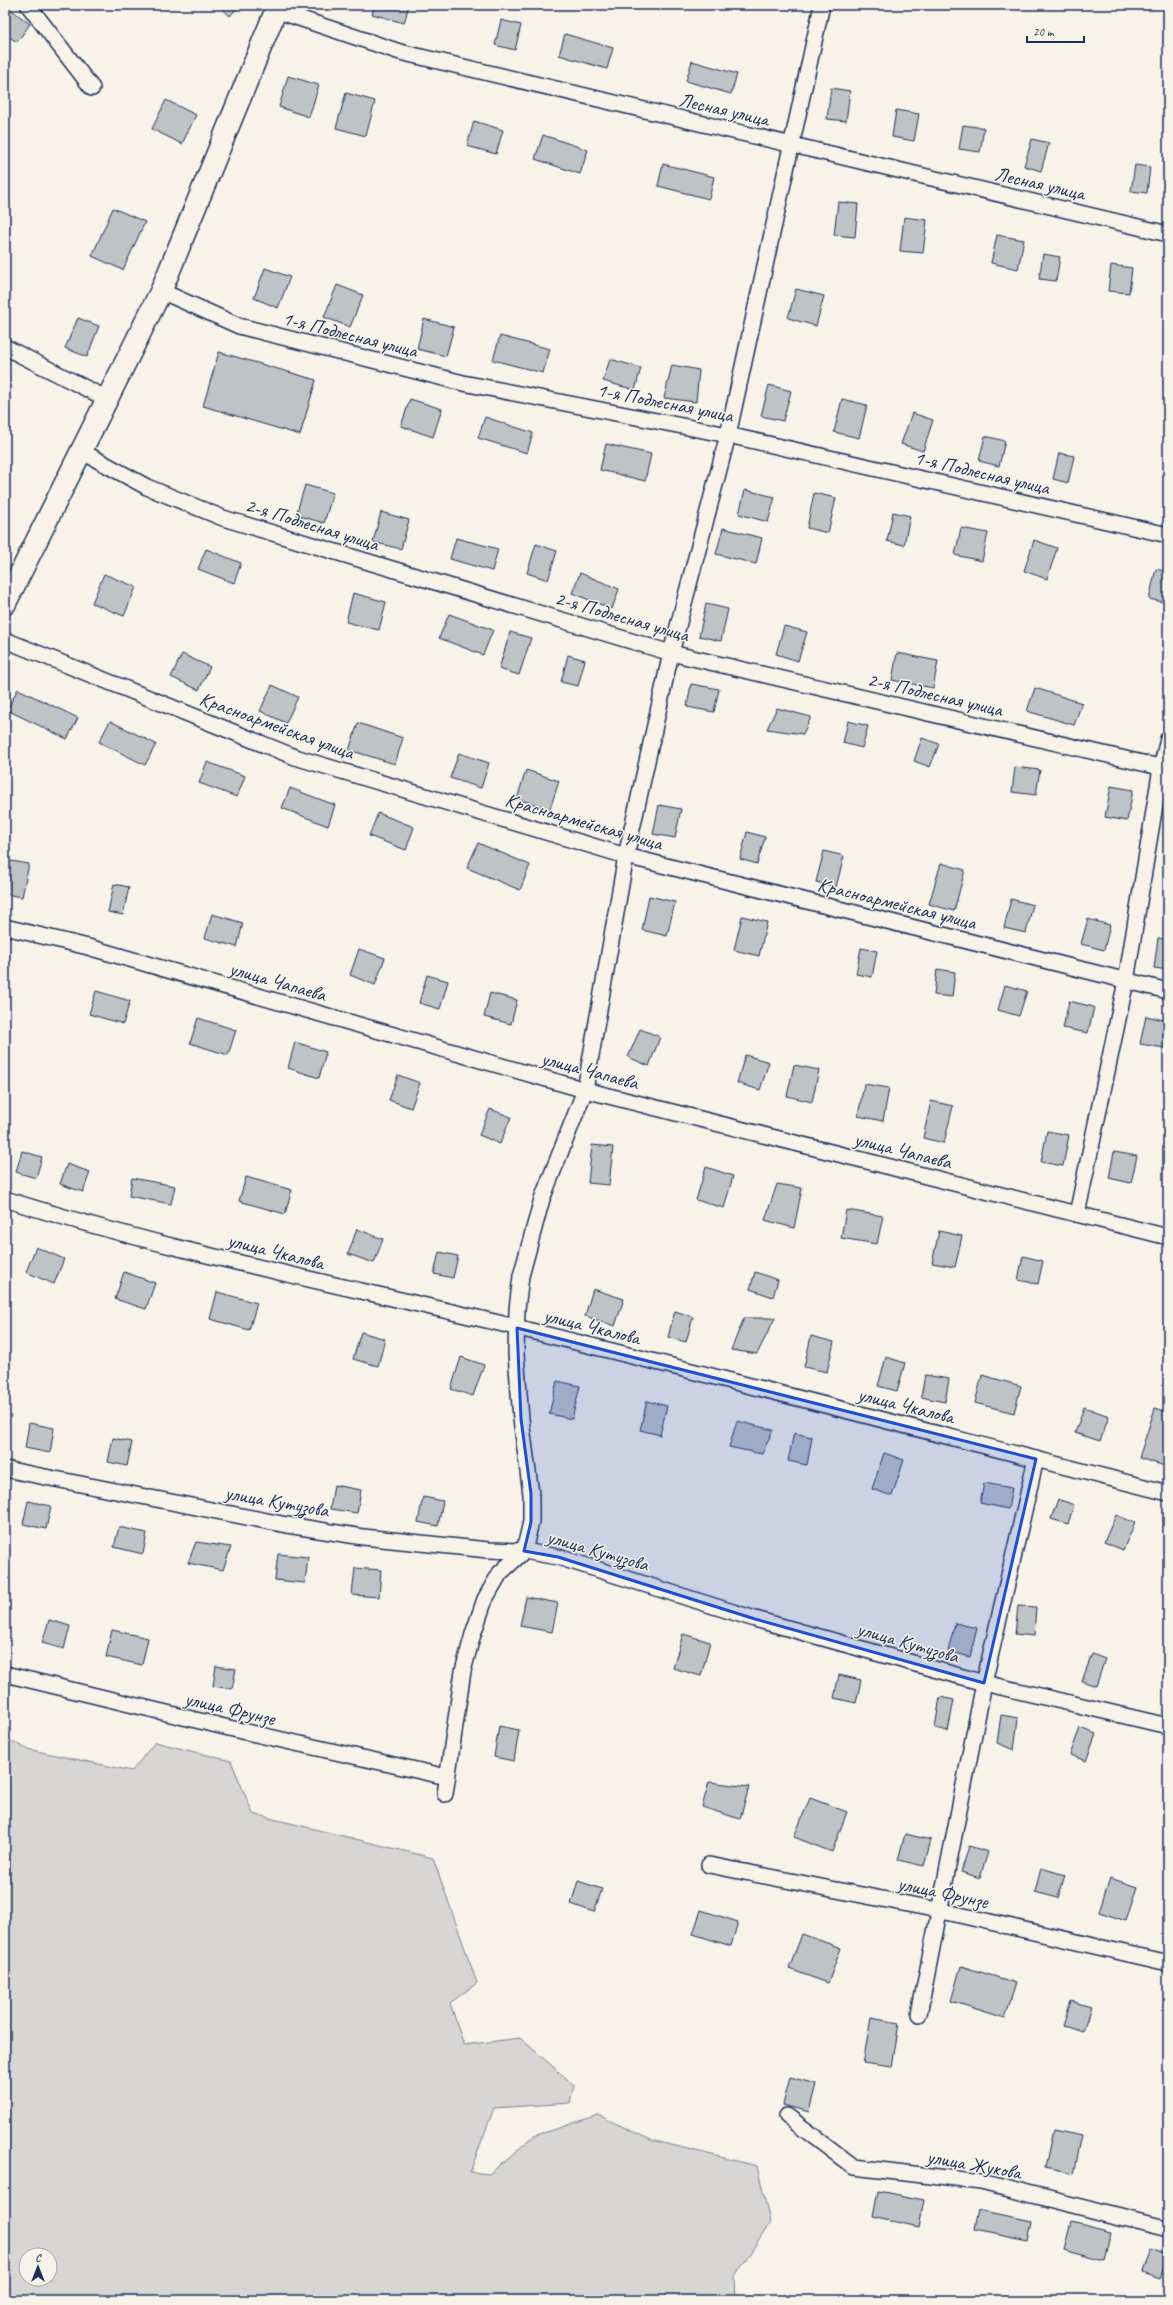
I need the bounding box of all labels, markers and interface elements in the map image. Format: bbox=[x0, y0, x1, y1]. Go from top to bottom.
scale bar bbox=[1027, 18, 1084, 44]
text: 20 m bbox=[1033, 24, 1055, 40]
street label: Лесная улица bbox=[677, 87, 773, 132]
street label: Лесная улица bbox=[993, 161, 1089, 206]
street label: 1-я Подлесная улица bbox=[280, 306, 422, 364]
street label: 1-я Подлесная улица bbox=[595, 377, 737, 428]
street label: 1-я Подлесная улица bbox=[912, 445, 1054, 501]
street label: 2-я Подлесная улица bbox=[242, 492, 383, 557]
street label: 2-я Подлесная улица bbox=[552, 585, 694, 648]
street label: 2-я Подлесная улица bbox=[865, 667, 1007, 723]
street label: Красноармейская улица bbox=[196, 686, 359, 766]
street label: Красноармейская улица bbox=[502, 787, 667, 856]
street label: Красноармейская улица bbox=[815, 872, 981, 936]
street label: улица Чапаева bbox=[226, 956, 330, 1008]
street label: улица Чапаева bbox=[538, 1045, 642, 1096]
street label: улица Чапаева bbox=[851, 1126, 955, 1175]
street label: улица Чкалова bbox=[224, 1227, 328, 1276]
street label: улица Чкалова bbox=[540, 1302, 644, 1351]
street label: улица Чкалова bbox=[854, 1381, 958, 1430]
street label: улица Кутузова bbox=[222, 1480, 332, 1524]
street label: улица Кутузова bbox=[543, 1524, 653, 1578]
street label: улица Кутузова bbox=[853, 1616, 963, 1670]
street label: улица Фрунзе bbox=[181, 1686, 279, 1731]
street label: улица Фрунзе bbox=[895, 1871, 992, 1915]
street label: улица Жукова bbox=[924, 2144, 1025, 2185]
north arrow bbox=[18, 2247, 58, 2287]
text: С bbox=[35, 2250, 42, 2264]

